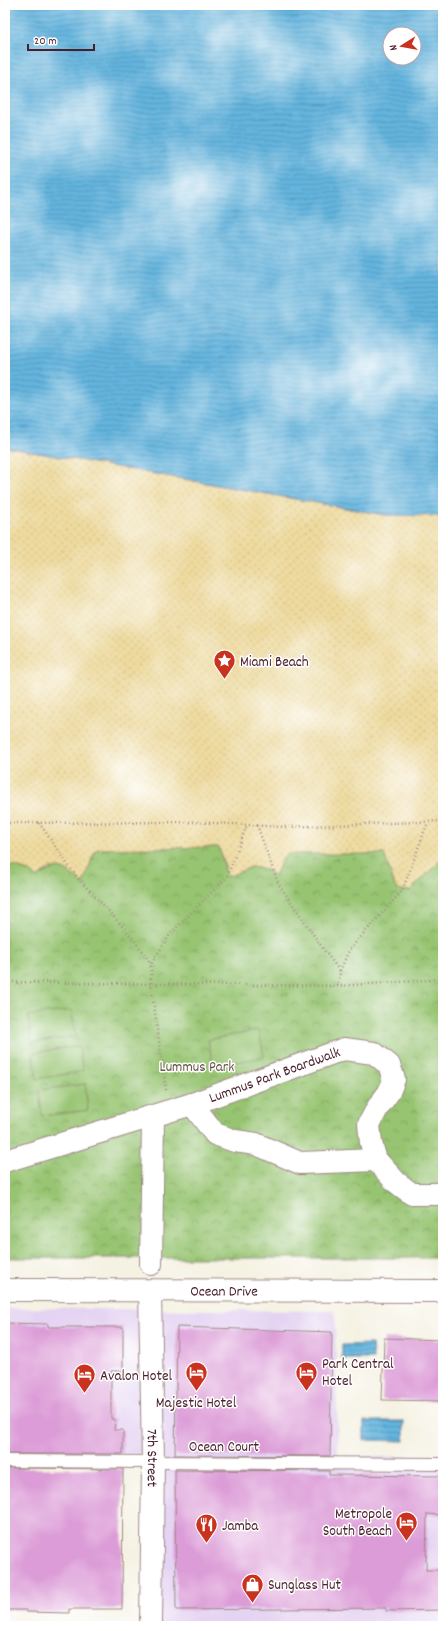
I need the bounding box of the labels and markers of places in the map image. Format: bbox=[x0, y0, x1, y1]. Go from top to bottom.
place icon: Miami Beach bbox=[211, 648, 237, 681]
place label: Miami Beach bbox=[240, 652, 309, 674]
place label: Park Central Hotel bbox=[322, 1354, 394, 1393]
hotel icon: Park Central Hotel bbox=[293, 1359, 319, 1392]
hotel icon: Majestic Hotel bbox=[183, 1360, 209, 1393]
hotel icon: Avalon Hotel bbox=[71, 1362, 97, 1395]
place label: Avalon Hotel bbox=[100, 1366, 173, 1388]
place label: Majestic Hotel bbox=[156, 1393, 237, 1415]
place label: Metropole South Beach bbox=[323, 1504, 392, 1543]
hotel icon: Metropole South Beach bbox=[394, 1509, 420, 1542]
restaurant icon: Jamba bbox=[194, 1512, 220, 1545]
place label: Jamba bbox=[222, 1516, 259, 1538]
shop icon: Sunglass Hut bbox=[239, 1571, 265, 1604]
place label: Sunglass Hut bbox=[268, 1575, 341, 1597]

